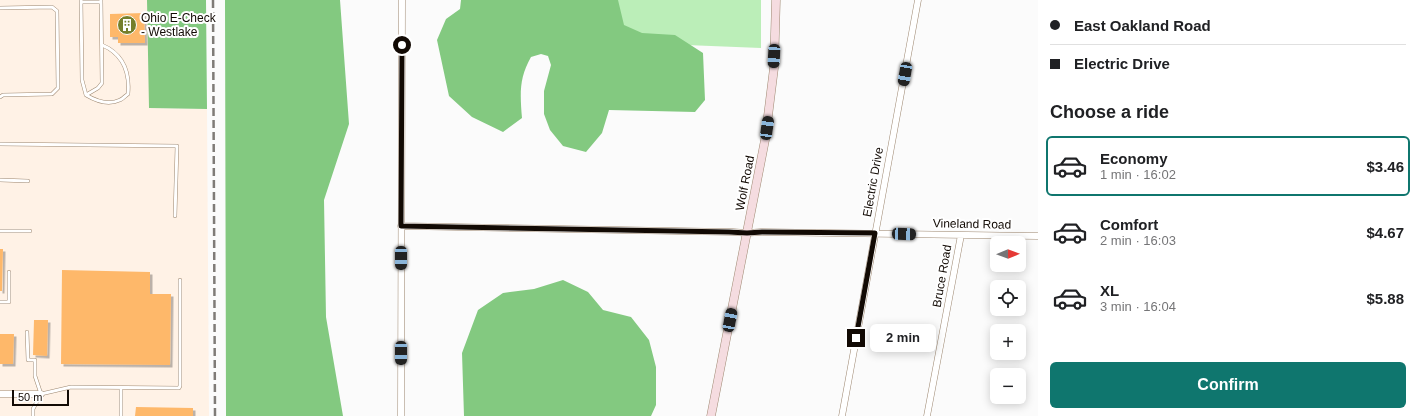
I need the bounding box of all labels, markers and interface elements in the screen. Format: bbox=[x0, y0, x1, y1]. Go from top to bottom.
place label: Ohio E-Check - Westlake bbox=[141, 11, 217, 39]
building icon: Ohio E-Check - Westlake bbox=[116, 14, 138, 36]
text: East Oakland Road bbox=[1074, 17, 1211, 34]
route start bbox=[393, 36, 411, 54]
car bbox=[767, 44, 781, 68]
text: Electric Drive bbox=[1074, 55, 1170, 72]
car bbox=[897, 61, 913, 87]
text: Choose a ride bbox=[1050, 102, 1169, 122]
car bbox=[759, 115, 775, 141]
street label: Electric Drive bbox=[860, 146, 886, 218]
icon: car bbox=[1052, 148, 1088, 184]
text: Economy bbox=[1100, 150, 1168, 167]
street label: Wolf Road bbox=[733, 154, 757, 212]
text: $3.46 bbox=[1366, 158, 1404, 175]
text: 1 min · 16:02 bbox=[1100, 167, 1176, 182]
icon: car bbox=[1052, 214, 1088, 250]
street label: Vineland Road bbox=[933, 216, 1011, 232]
text: Comfort bbox=[1100, 216, 1158, 233]
text: $4.67 bbox=[1366, 224, 1404, 241]
car bbox=[892, 228, 916, 240]
text: 2 min · 16:03 bbox=[1100, 233, 1176, 248]
north arrow bbox=[990, 236, 1026, 272]
map controls bbox=[990, 236, 1026, 404]
street label: Bruce Road bbox=[930, 244, 954, 308]
car bbox=[395, 246, 407, 270]
button: locate bbox=[990, 280, 1026, 316]
icon: car bbox=[1052, 280, 1088, 316]
text: XL bbox=[1100, 282, 1119, 299]
text: $5.88 bbox=[1366, 290, 1404, 307]
text: 3 min · 16:04 bbox=[1100, 299, 1176, 314]
car bbox=[722, 307, 738, 333]
callout: 2 min bbox=[870, 324, 936, 352]
button: + bbox=[990, 324, 1026, 360]
route end bbox=[847, 329, 865, 347]
text: 2 min bbox=[886, 330, 920, 345]
car bbox=[395, 341, 407, 365]
button: Confirm bbox=[1050, 362, 1406, 408]
button: − bbox=[990, 368, 1026, 404]
scale bar bbox=[12, 388, 69, 407]
text: 50 m bbox=[18, 391, 42, 403]

